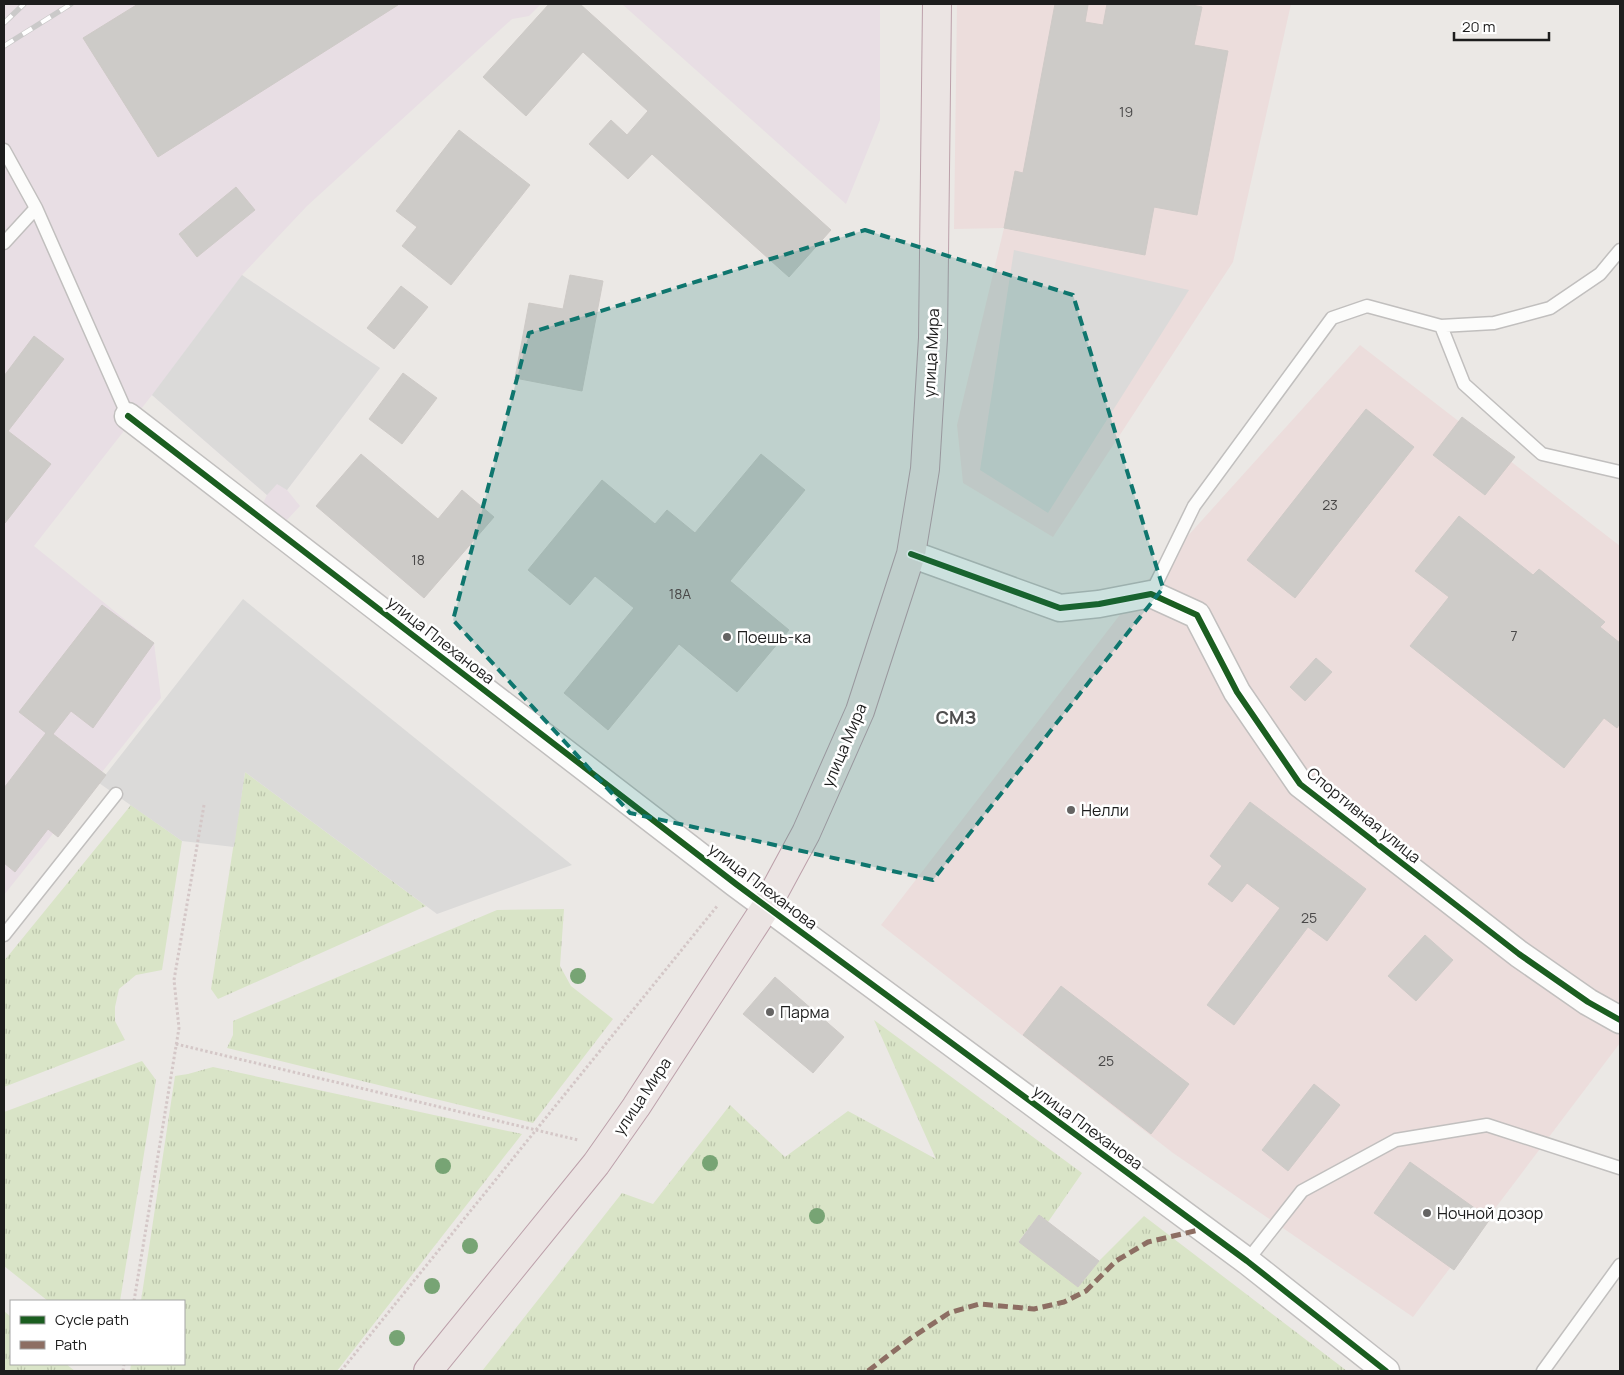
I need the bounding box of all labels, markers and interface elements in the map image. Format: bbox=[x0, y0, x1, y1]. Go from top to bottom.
scale bar bbox=[1454, 10, 1549, 42]
text: 20 m bbox=[1462, 16, 1495, 37]
house number: 19 bbox=[1119, 102, 1133, 121]
street label: улица Мира bbox=[918, 308, 944, 398]
house number: 23 bbox=[1322, 495, 1338, 514]
house number: 18 bbox=[411, 550, 425, 569]
house number: 18А bbox=[669, 584, 691, 603]
street label: улица Плеханова bbox=[383, 591, 499, 689]
place label: Поешь-ка bbox=[737, 626, 811, 648]
house number: 7 bbox=[1510, 626, 1518, 645]
marker: Поешь-ка bbox=[721, 631, 733, 643]
street label: улица Мира bbox=[816, 700, 872, 790]
district label: СМЗ bbox=[936, 705, 976, 729]
street label: Спортивная улица bbox=[1302, 762, 1426, 868]
place label: Нелли bbox=[1081, 799, 1129, 821]
marker: Нелли bbox=[1065, 804, 1077, 816]
street label: улица Плеханова bbox=[704, 838, 822, 934]
house number: 25 bbox=[1301, 908, 1317, 927]
place label: Парма bbox=[780, 1001, 829, 1023]
marker: Парма bbox=[764, 1006, 776, 1018]
house number: 25 bbox=[1098, 1051, 1114, 1070]
street label: улица Мира bbox=[608, 1053, 676, 1139]
street label: улица Плеханова bbox=[1029, 1080, 1147, 1174]
place label: Ночной дозор bbox=[1437, 1202, 1543, 1224]
marker: Ночной дозор bbox=[1421, 1207, 1433, 1219]
legend bbox=[10, 1300, 185, 1365]
text: Cycle path bbox=[55, 1309, 129, 1330]
text: Path bbox=[55, 1334, 87, 1355]

